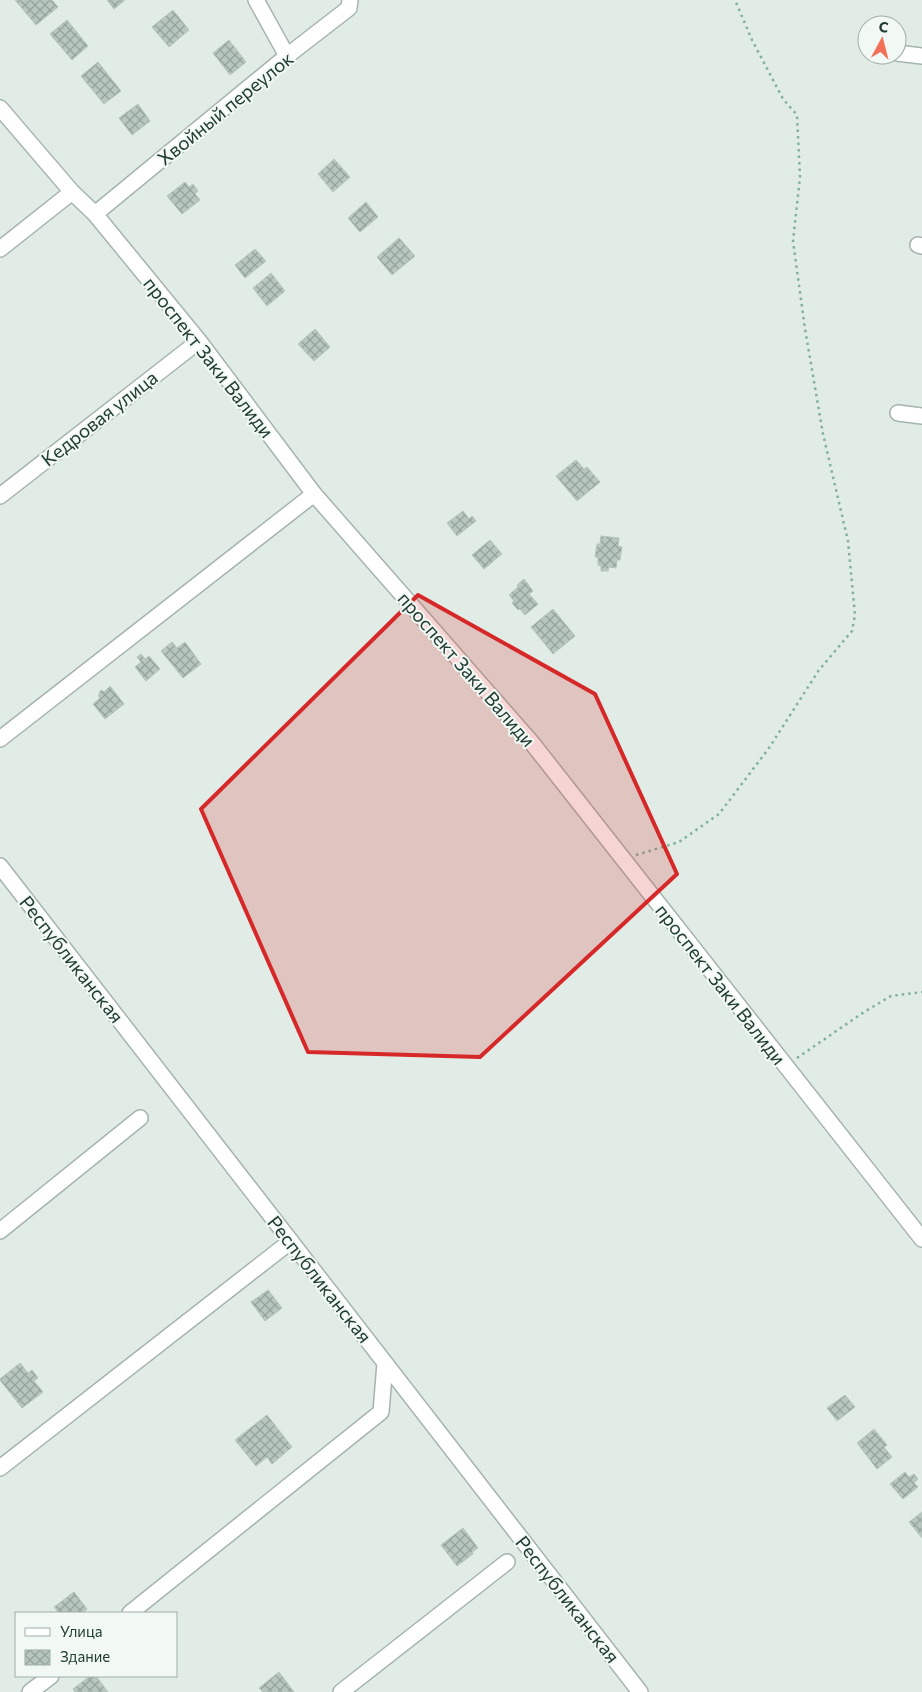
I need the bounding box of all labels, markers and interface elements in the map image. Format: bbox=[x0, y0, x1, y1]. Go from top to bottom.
north arrow bbox=[857, 15, 907, 65]
text: С bbox=[878, 18, 889, 36]
street label: Хвойный переулок bbox=[153, 46, 297, 170]
street label: проспект Заки Валиди bbox=[139, 272, 279, 442]
street label: Кедровая улица bbox=[36, 365, 162, 471]
street label: проспект Заки Валиди bbox=[393, 587, 541, 751]
street label: Республиканская bbox=[15, 891, 129, 1027]
street label: проспект Заки Валиди bbox=[651, 899, 791, 1069]
street label: Республиканская bbox=[263, 1211, 377, 1347]
street label: Республиканская bbox=[511, 1531, 625, 1667]
legend bbox=[15, 1612, 178, 1677]
text: Улица bbox=[60, 1622, 102, 1640]
text: Здание bbox=[60, 1647, 110, 1665]

